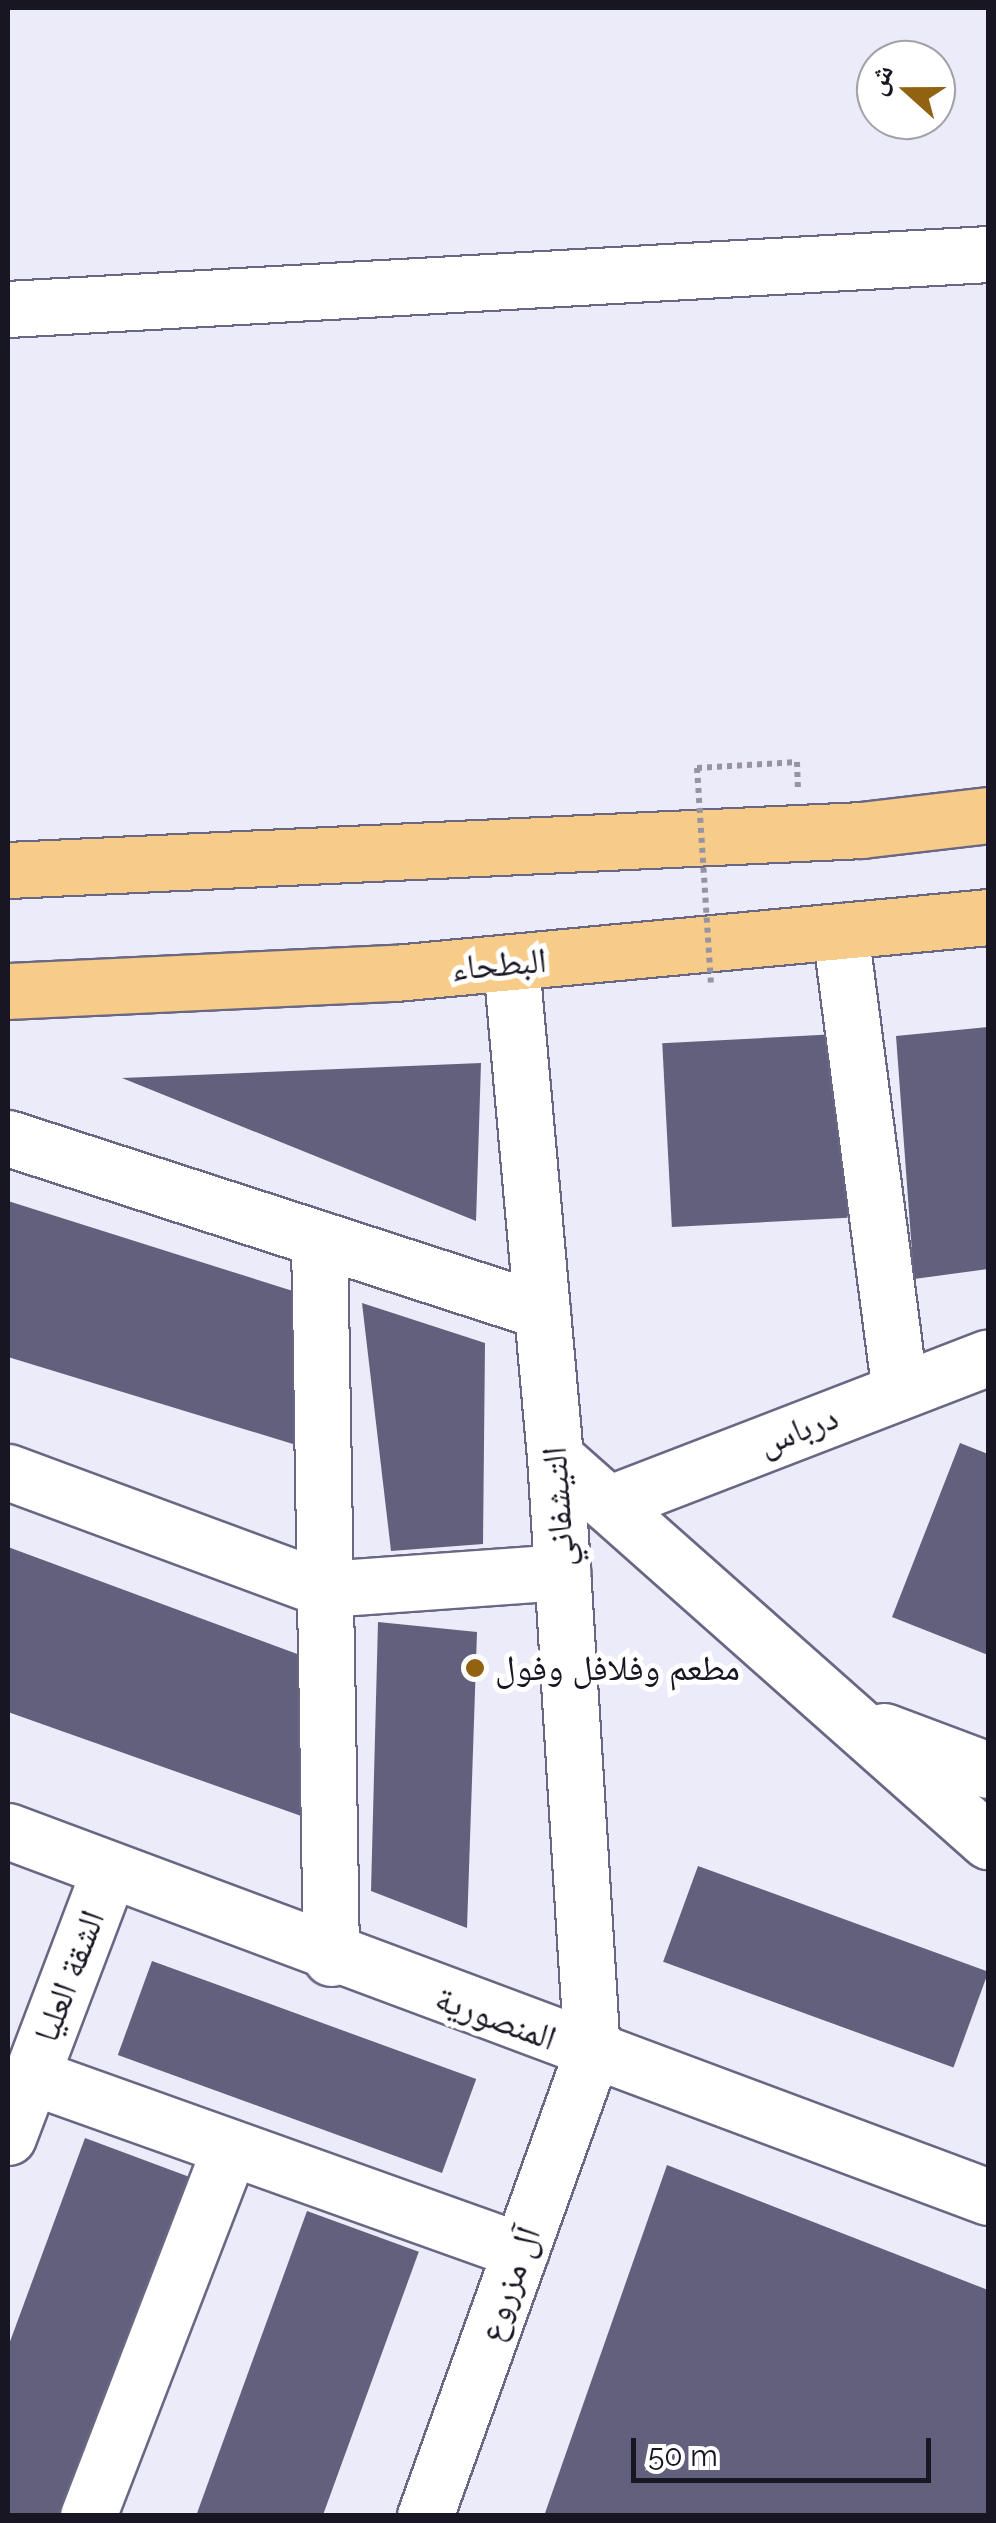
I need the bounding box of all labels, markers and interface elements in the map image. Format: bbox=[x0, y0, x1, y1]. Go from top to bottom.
north arrow bbox=[856, 40, 956, 140]
text: ش bbox=[859, 60, 900, 100]
street label: البطحاء bbox=[450, 939, 548, 989]
street label: درباس bbox=[752, 1396, 844, 1464]
street label: التيشفاني bbox=[533, 1446, 583, 1568]
place label: مطعم وفلافل وفول bbox=[495, 1647, 740, 1689]
marker: مطعم وفلافل وفول bbox=[464, 1657, 486, 1679]
street label: الشقة العليا bbox=[25, 1904, 113, 2048]
street label: المنصورية bbox=[430, 1977, 562, 2059]
street label: آل مزروع bbox=[469, 2221, 549, 2347]
scale bar bbox=[636, 2418, 936, 2480]
text: 50 m bbox=[648, 2438, 718, 2473]

